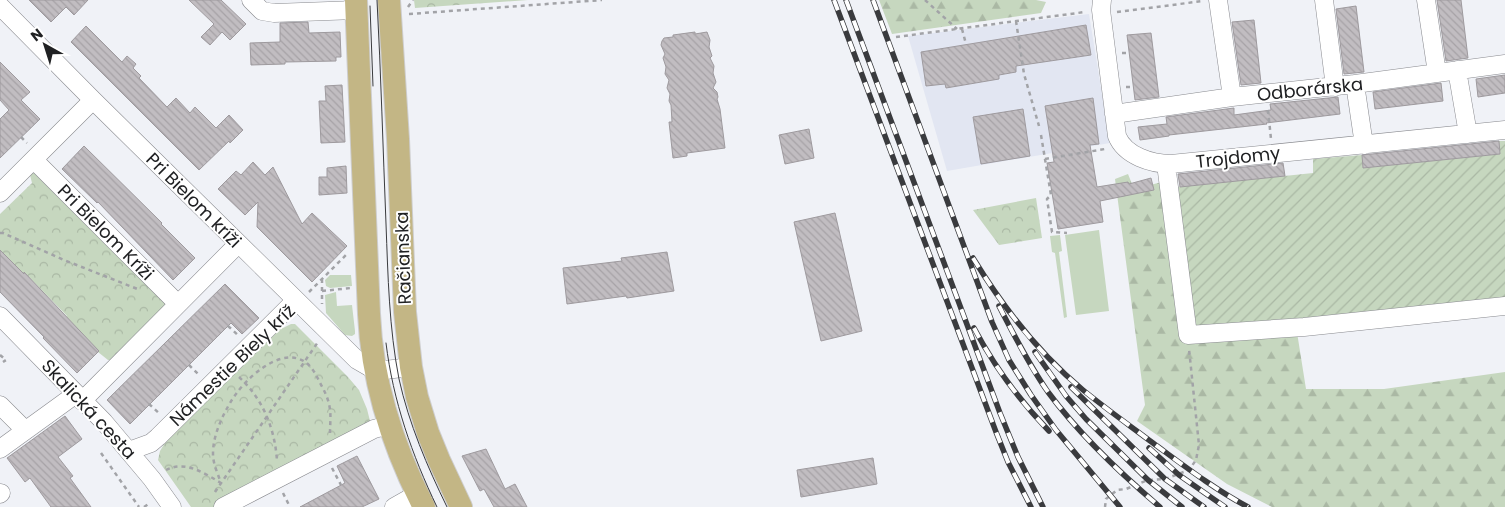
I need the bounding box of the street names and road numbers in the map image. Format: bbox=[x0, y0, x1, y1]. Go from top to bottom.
street label: Odborárska bbox=[1256, 71, 1364, 107]
street label: Trojdomy bbox=[1195, 140, 1281, 174]
street label: Pri Bielom kríži bbox=[141, 147, 247, 253]
street label: Pri Bielom Kríži bbox=[52, 178, 160, 286]
street label: Račianska bbox=[389, 211, 417, 305]
street label: Námestie Biely kríž bbox=[164, 299, 300, 431]
street label: Skalická cesta bbox=[36, 354, 142, 464]

